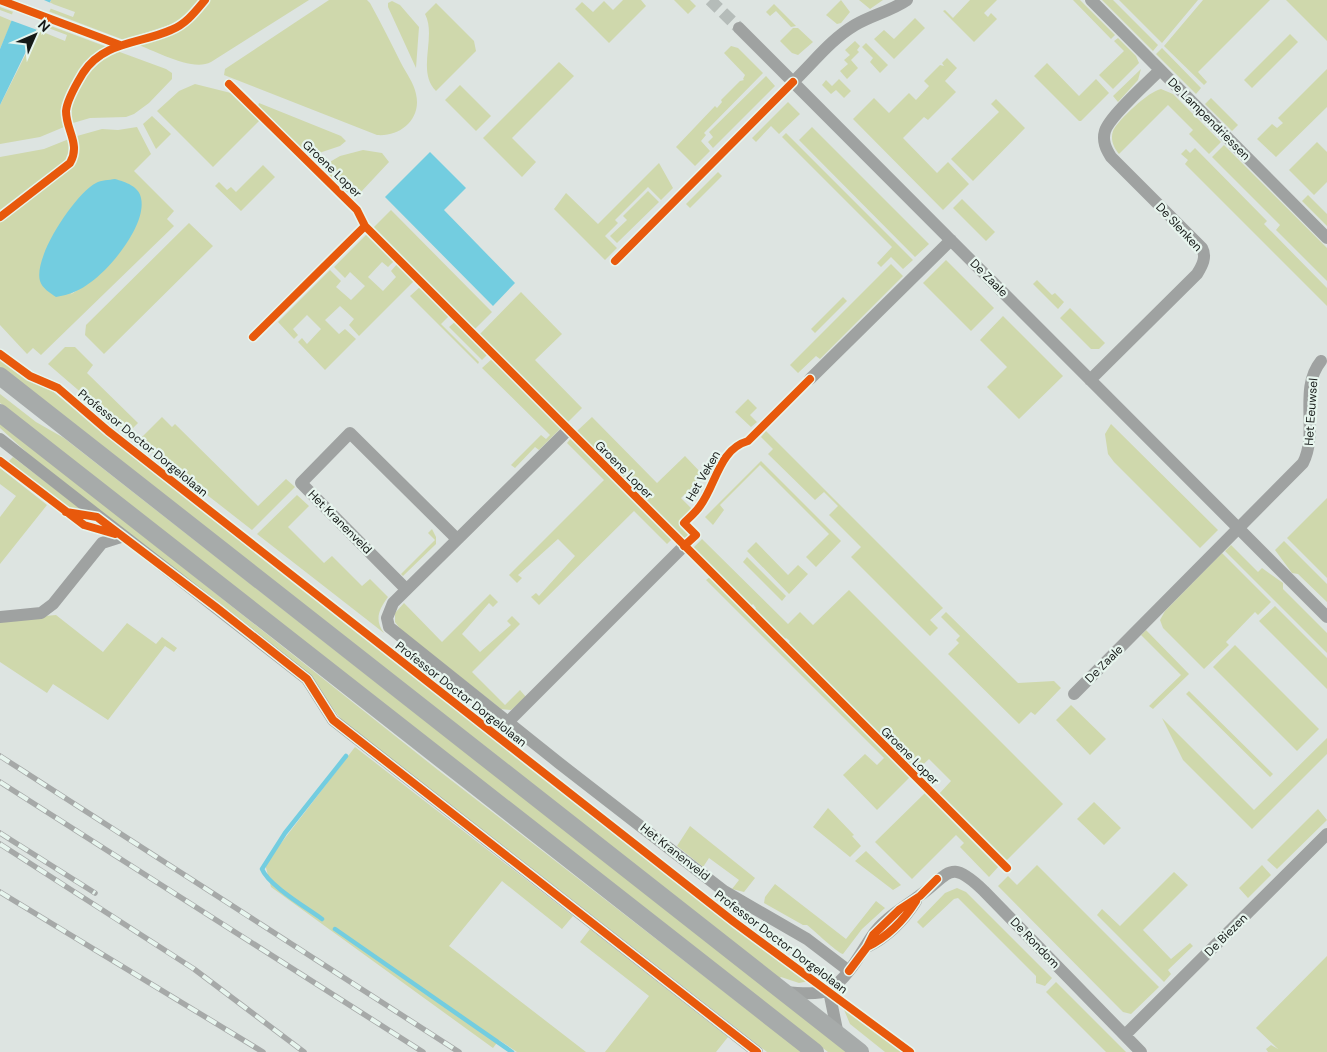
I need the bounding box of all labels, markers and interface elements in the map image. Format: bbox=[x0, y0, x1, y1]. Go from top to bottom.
north arrow bbox=[10, 10, 60, 60]
text: N bbox=[34, 16, 54, 36]
street label: De Lampendriessen bbox=[1164, 74, 1254, 164]
street label: Groene Loper bbox=[299, 137, 365, 202]
street label: De Slenken bbox=[1152, 199, 1206, 255]
street label: De Zaale bbox=[967, 256, 1012, 301]
street label: Het Eeuwsel bbox=[1301, 378, 1321, 446]
street label: Professor Doctor Dorgelolaan bbox=[75, 386, 211, 500]
street label: Groene Loper bbox=[591, 437, 657, 503]
street label: Het Veken bbox=[682, 448, 724, 504]
street label: Het Kranenveld bbox=[305, 487, 375, 557]
street label: Professor Doctor Dorgelolaan bbox=[392, 638, 530, 750]
street label: De Zaale bbox=[1082, 641, 1127, 686]
street label: Groene Loper bbox=[877, 723, 943, 789]
street label: Het Kranenveld bbox=[637, 820, 713, 884]
street label: Professor Doctor Dorgelolaan bbox=[711, 887, 851, 997]
street label: De Biezen bbox=[1201, 910, 1251, 960]
street label: De Rondom bbox=[1007, 914, 1063, 972]

